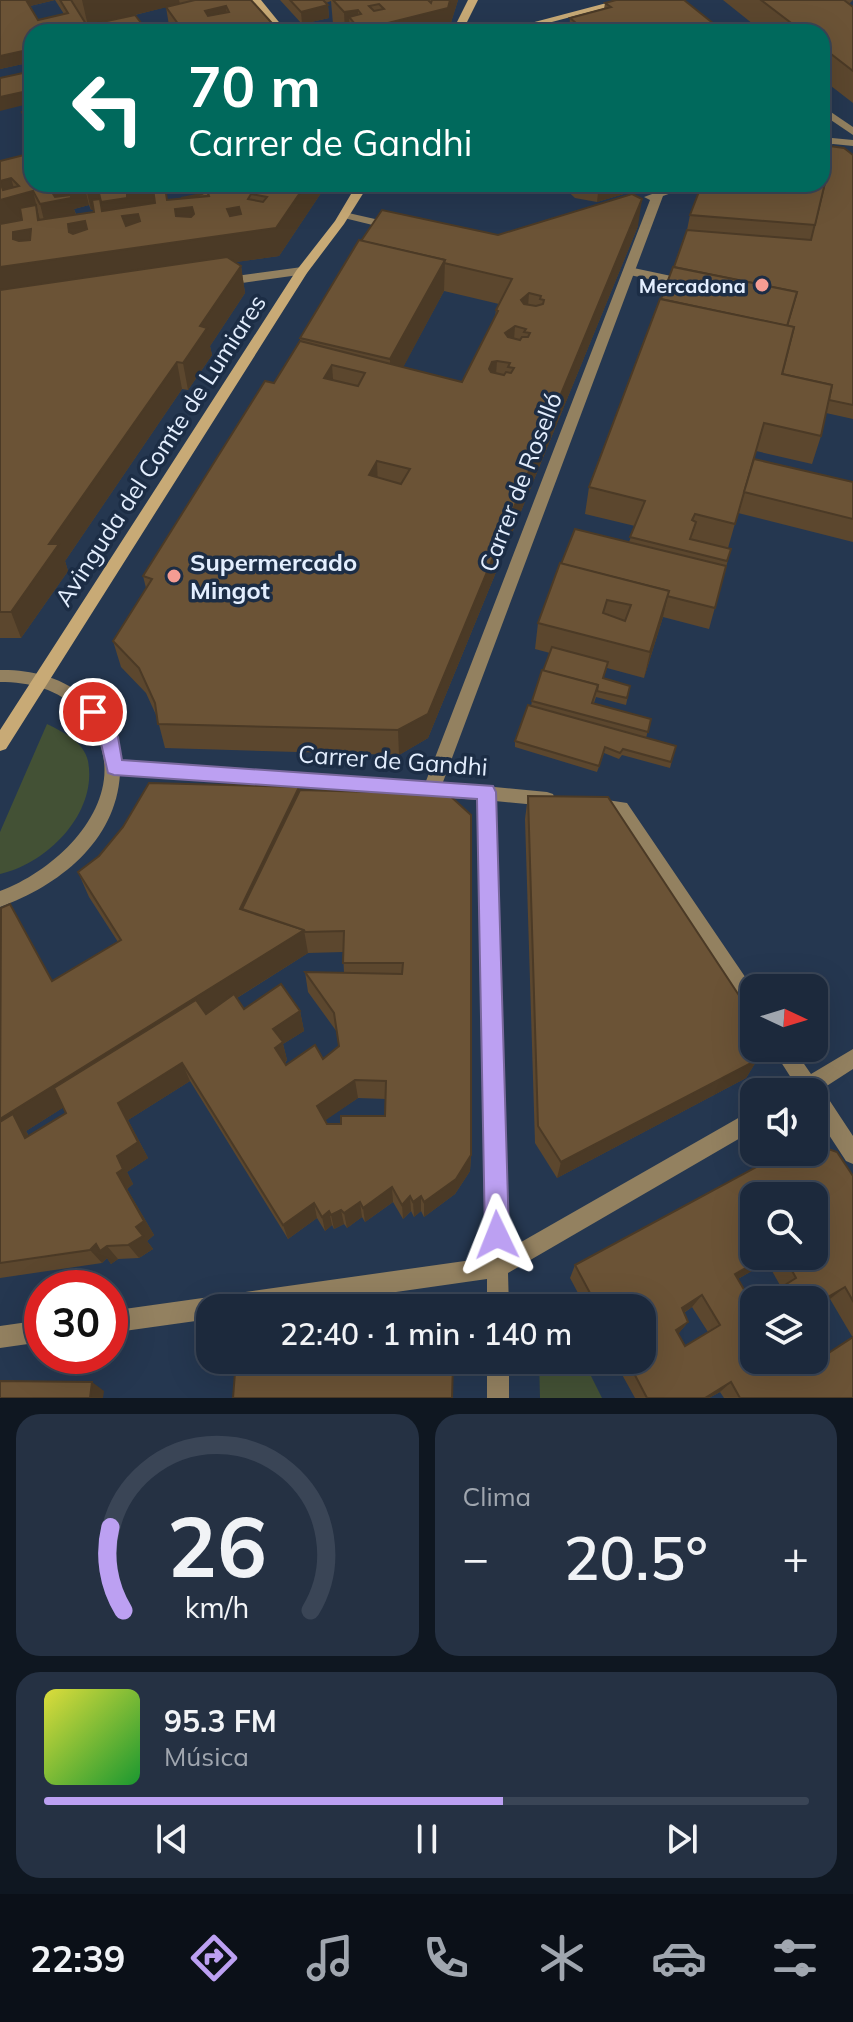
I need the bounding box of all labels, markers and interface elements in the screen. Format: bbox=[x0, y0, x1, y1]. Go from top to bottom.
text: 70 m bbox=[188, 51, 321, 121]
icon: left bbox=[56, 56, 160, 160]
text: Carrer de Gandhi bbox=[188, 120, 472, 165]
place label: Mercadona bbox=[639, 273, 746, 298]
marker: Mercadona bbox=[753, 276, 771, 294]
street label: Avinguda del Comte de Lumiares bbox=[48, 289, 272, 611]
street label: Carrer de Roselló bbox=[472, 388, 568, 576]
place label: Supermercado Mingot bbox=[190, 547, 357, 605]
marker: Supermercado Mingot bbox=[165, 567, 183, 585]
pin bbox=[59, 678, 127, 746]
icon: arrive bbox=[71, 690, 115, 734]
street label: Carrer de Gandhi bbox=[297, 738, 489, 782]
north arrow bbox=[740, 974, 828, 1062]
map controls bbox=[740, 974, 828, 1374]
button: sound bbox=[740, 1078, 828, 1166]
button: search bbox=[740, 1182, 828, 1270]
position arrow bbox=[455, 1193, 539, 1277]
speed limit sign: 30 bbox=[24, 1270, 128, 1374]
button: layers bbox=[740, 1286, 828, 1374]
text: 22:40 · 1 min · 140 m bbox=[280, 1315, 572, 1353]
text: Clima bbox=[463, 1480, 531, 1513]
text: 26 bbox=[167, 1493, 267, 1598]
text: 20.5° bbox=[563, 1520, 708, 1595]
text: − bbox=[463, 1530, 489, 1585]
text: + bbox=[783, 1530, 809, 1585]
text: km/h bbox=[185, 1589, 250, 1625]
text: 95.3 FM bbox=[164, 1702, 277, 1740]
text: Música bbox=[164, 1740, 249, 1773]
icon: previous bbox=[150, 1817, 194, 1861]
icon: pause bbox=[405, 1817, 449, 1861]
icon: next bbox=[660, 1817, 704, 1861]
icon: directions bbox=[186, 1930, 242, 1986]
icon: music bbox=[302, 1930, 358, 1986]
icon: phone bbox=[418, 1930, 474, 1986]
icon: climate bbox=[534, 1930, 590, 1986]
icon: car bbox=[651, 1930, 707, 1986]
icon: filters bbox=[767, 1930, 823, 1986]
text: 22:39 bbox=[30, 1936, 125, 1981]

